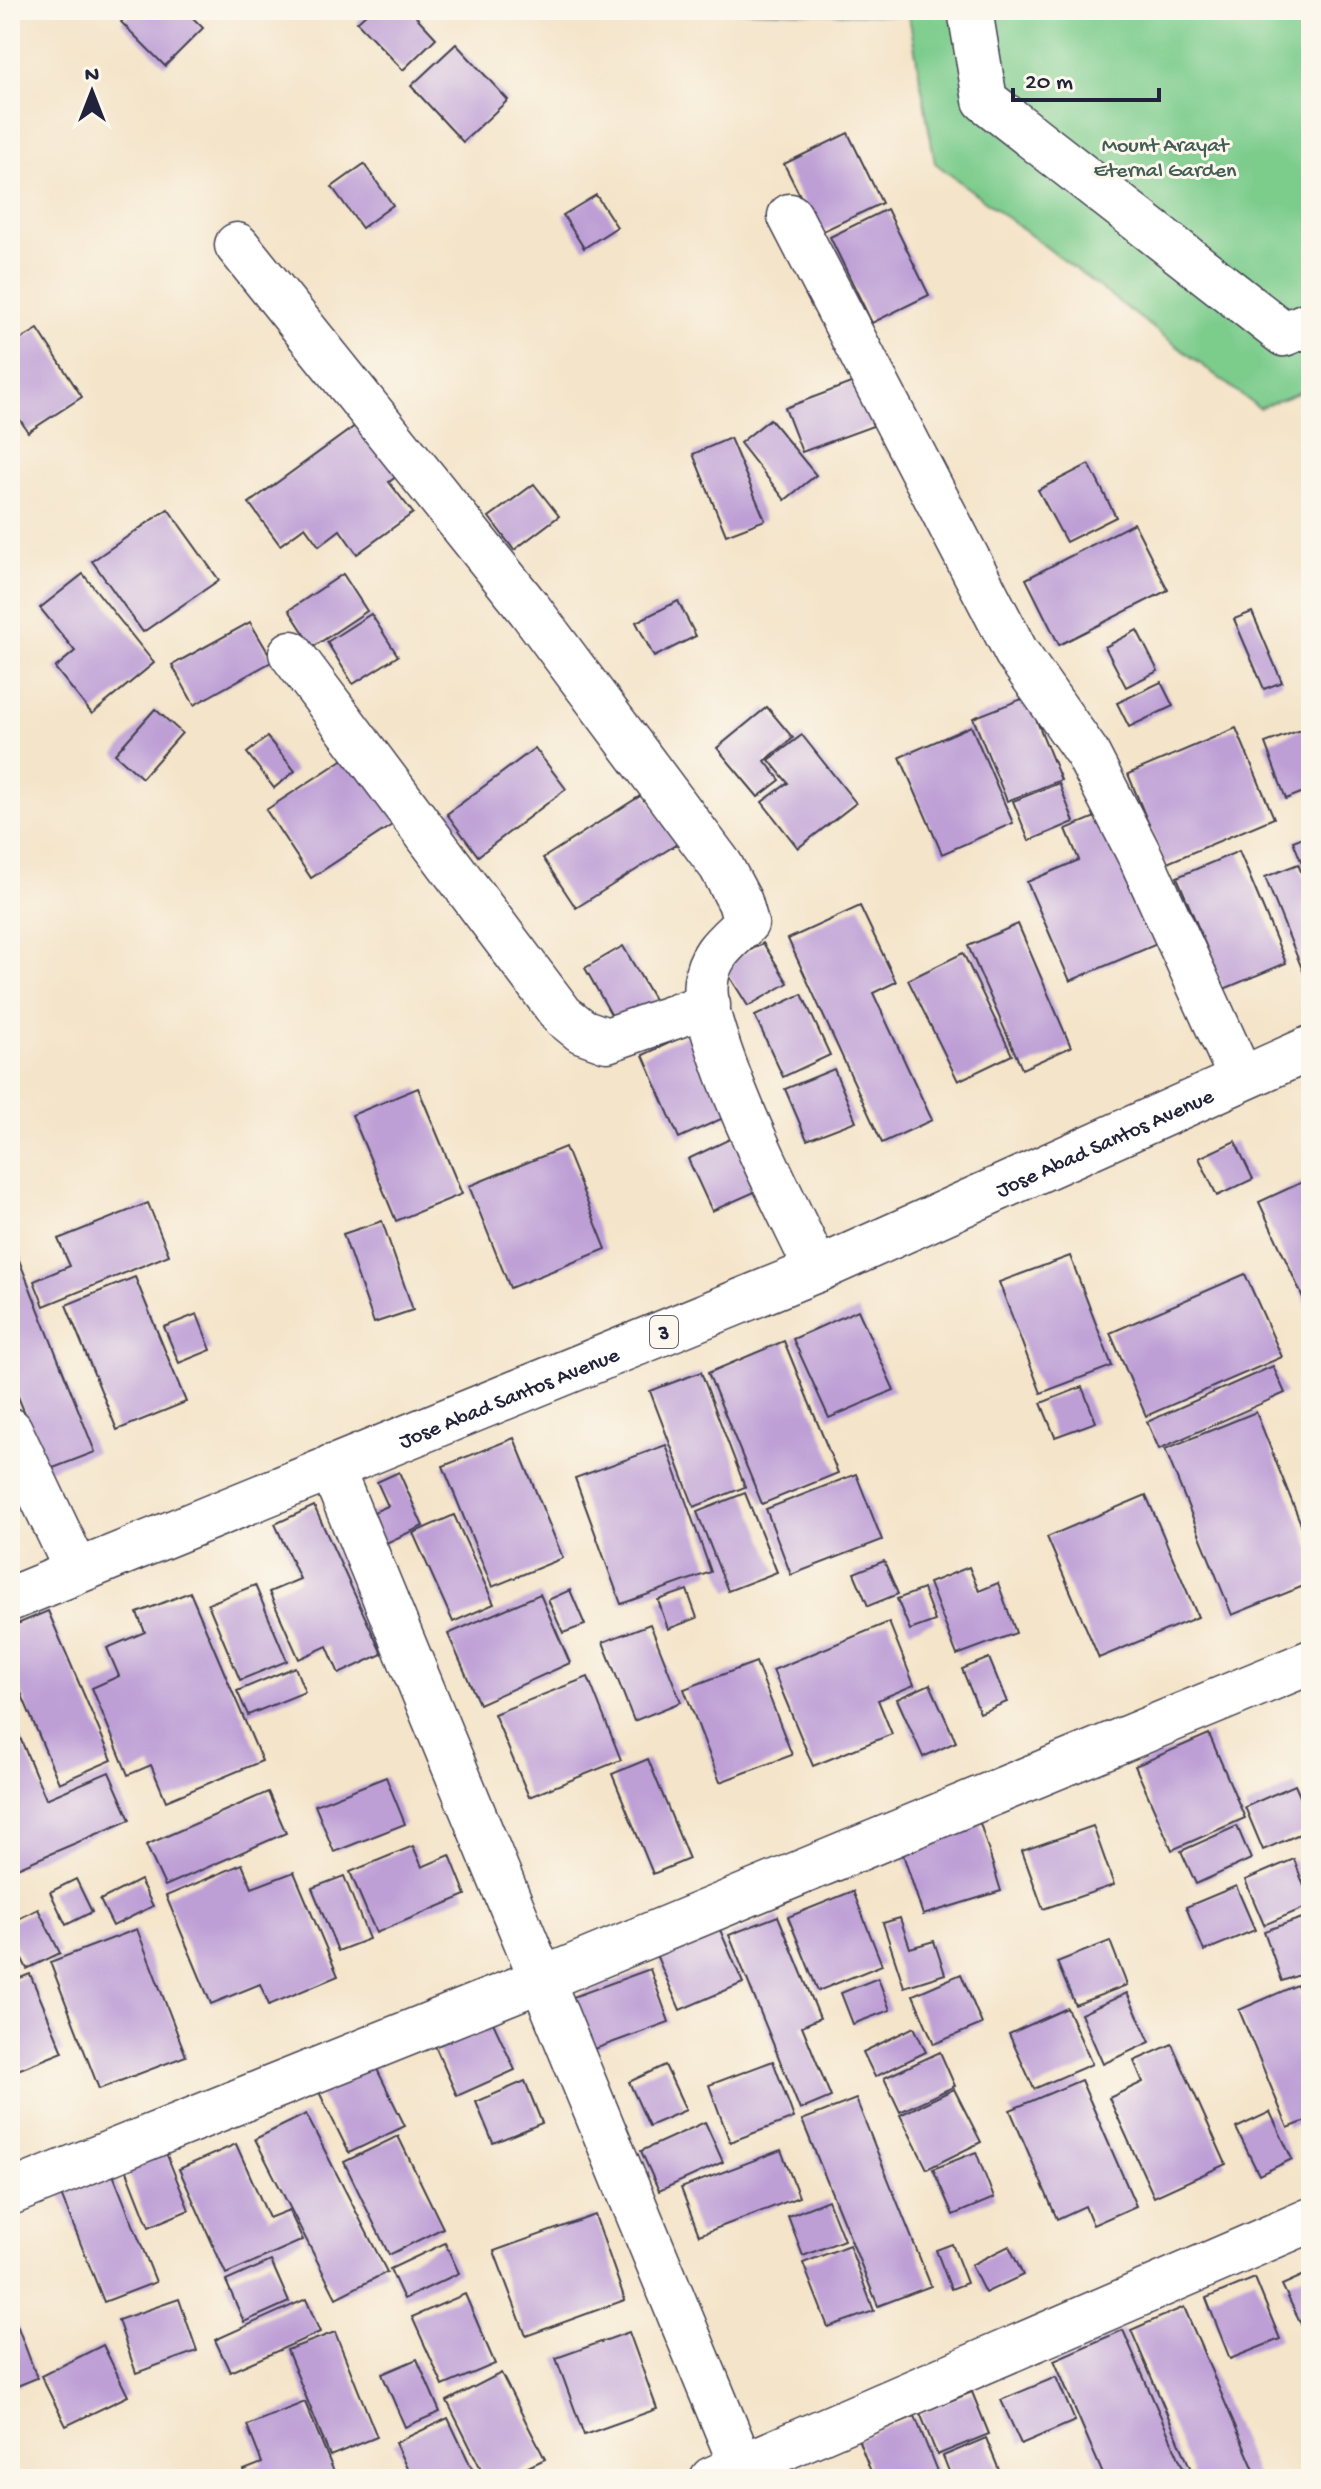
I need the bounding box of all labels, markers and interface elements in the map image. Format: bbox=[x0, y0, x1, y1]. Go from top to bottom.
north arrow bbox=[52, 52, 132, 132]
scale bar bbox=[1013, 52, 1159, 102]
text: N bbox=[85, 63, 99, 89]
text: 20 m bbox=[1025, 69, 1073, 98]
park label: Mount Arayat Eternal Garden bbox=[1093, 134, 1237, 185]
street label: Jose Abad Santos Avenue bbox=[993, 1084, 1219, 1205]
road number: 3 bbox=[650, 1316, 678, 1348]
street label: Jose Abad Santos Avenue bbox=[396, 1343, 624, 1456]

